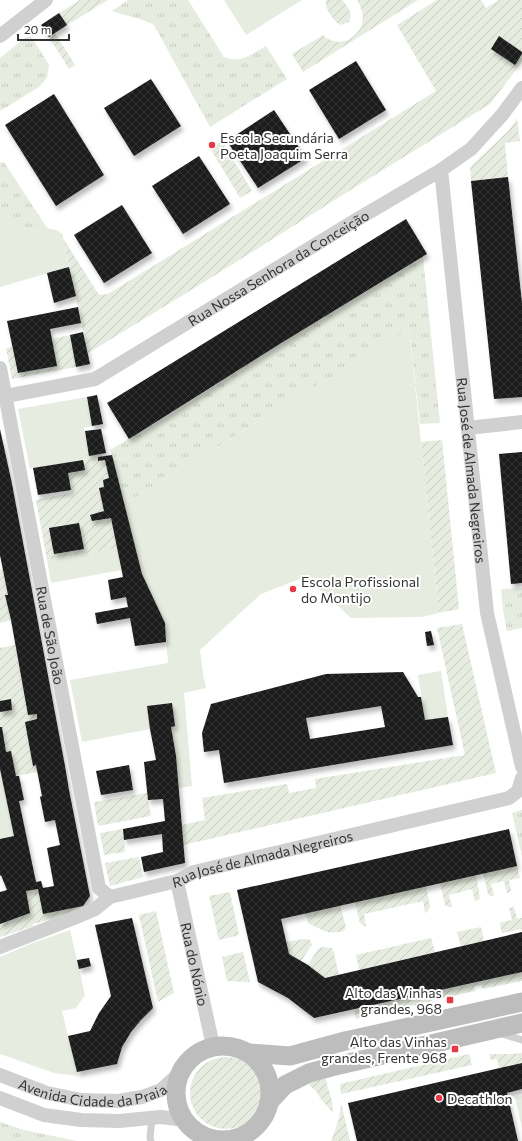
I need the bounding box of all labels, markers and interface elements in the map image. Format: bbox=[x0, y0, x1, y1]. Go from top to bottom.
scale bar bbox=[18, 16, 69, 42]
text: 20 m bbox=[24, 22, 51, 36]
place label: Escola Secundária Poeta Joaquim Serra bbox=[220, 129, 348, 162]
marker: Escola Secundária Poeta Joaquim Serra bbox=[207, 140, 217, 150]
street label: Rua Nossa Senhora da Conceição bbox=[184, 206, 372, 329]
street label: Rua José de Almada Negreiros bbox=[454, 377, 490, 564]
place label: Escola Profissional do Montijo bbox=[301, 573, 420, 606]
marker: Escola Profissional do Montijo bbox=[288, 584, 298, 594]
street label: Rua de São João bbox=[33, 585, 69, 686]
street label: Rua José de Almada Negreiros bbox=[170, 826, 354, 890]
street label: Rua do Nónio bbox=[178, 921, 213, 1008]
place label: Alto das Vinhas grandes, 968 bbox=[345, 984, 442, 1017]
marker: Alto das Vinhas grandes, 968 bbox=[445, 995, 455, 1005]
place label: Alto das Vinhas grandes, Frente 968 bbox=[321, 1033, 447, 1066]
marker: Alto das Vinhas grandes, Frente 968 bbox=[450, 1044, 460, 1054]
street label: Avenida Cidade da Praia bbox=[16, 1074, 170, 1110]
place label: Decathlon bbox=[447, 1090, 513, 1107]
marker: Decathlon bbox=[434, 1093, 444, 1103]

